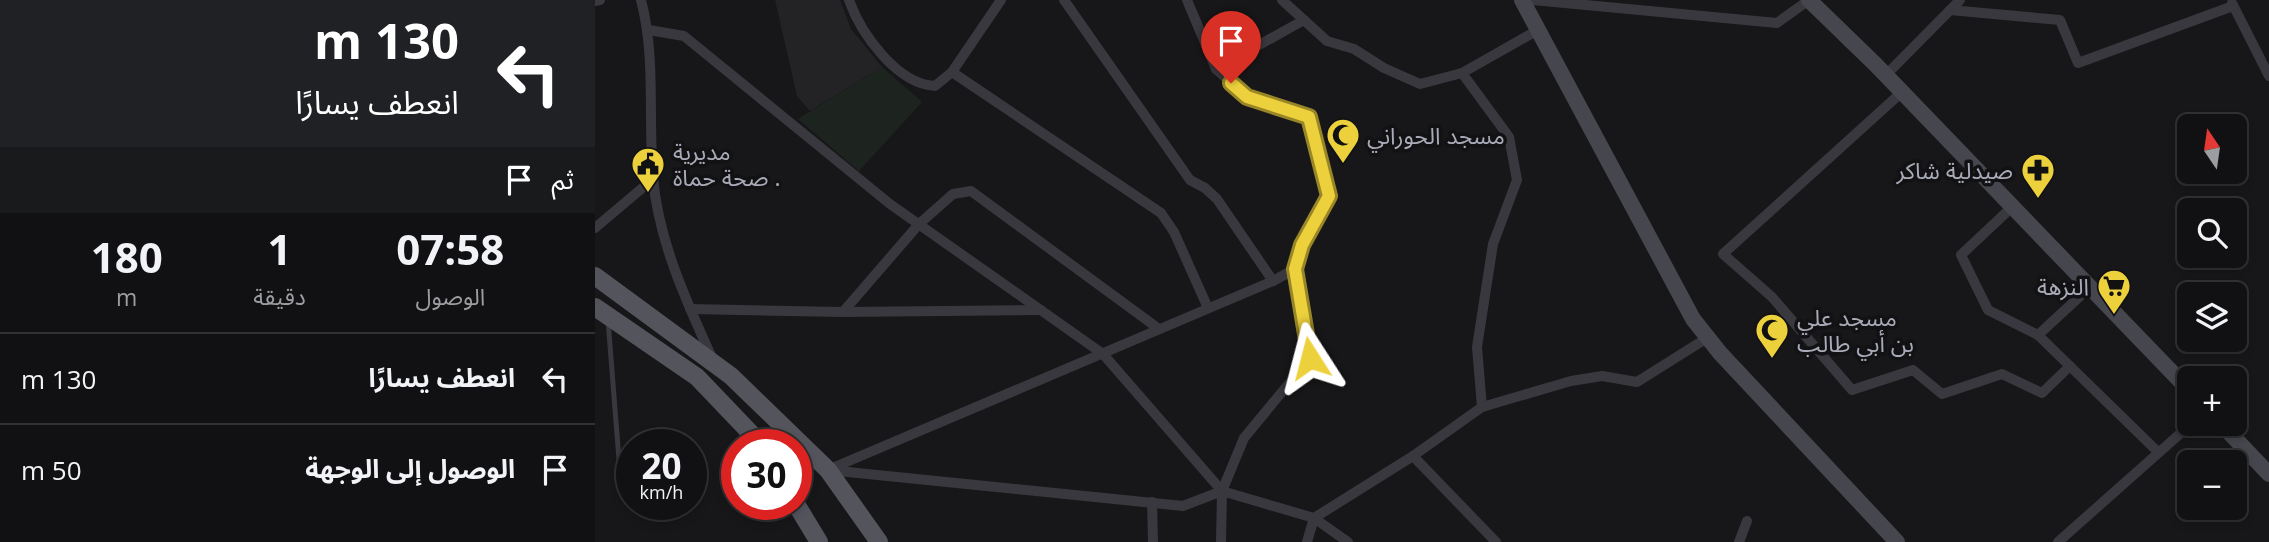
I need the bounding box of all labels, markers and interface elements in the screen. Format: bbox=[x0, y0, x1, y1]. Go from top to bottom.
text: 130 m bbox=[314, 7, 459, 73]
pin bbox=[1201, 11, 1261, 83]
icon: arrive bbox=[1212, 22, 1250, 60]
icon: left bbox=[483, 28, 574, 119]
text: انعطف يسارًا bbox=[295, 80, 459, 123]
north arrow bbox=[2177, 114, 2247, 184]
map controls bbox=[2177, 114, 2247, 520]
mosque icon: مسجد الحوراني bbox=[1324, 116, 1362, 165]
place label: مسجد الحوراني bbox=[1367, 119, 1505, 153]
place label: مديرية صحة حماة . bbox=[673, 135, 780, 193]
public building icon: مديرية صحة حماة . bbox=[629, 145, 667, 194]
pharmacy icon: صيدلية شاكر bbox=[2019, 151, 2057, 200]
place label: صيدلية شاكر bbox=[1895, 154, 2013, 186]
icon: arrive bbox=[500, 161, 538, 199]
text: ثم bbox=[552, 161, 574, 197]
button: search bbox=[2177, 198, 2247, 268]
text: 1 bbox=[267, 220, 292, 277]
text: 07:58 bbox=[396, 220, 504, 277]
text: 180 bbox=[91, 228, 163, 285]
supermarket icon: النزهة bbox=[2095, 267, 2133, 316]
place label: النزهة bbox=[2037, 270, 2089, 302]
text: دقيقة bbox=[253, 280, 306, 312]
text: الوصول bbox=[415, 280, 485, 312]
text: m bbox=[116, 281, 137, 313]
button: layers bbox=[2177, 282, 2247, 352]
place label: مسجد علي بن أبي طالب bbox=[1797, 301, 1914, 361]
mosque icon: مسجد علي بن أبي طالب bbox=[1753, 311, 1791, 360]
position arrow bbox=[1273, 321, 1347, 395]
text: انعطف يسارًا bbox=[369, 359, 515, 395]
icon: left bbox=[536, 360, 574, 398]
text: 130 m bbox=[21, 361, 96, 397]
button: + bbox=[2177, 366, 2247, 436]
speed limit sign: 30 bbox=[721, 429, 812, 520]
text: 20 bbox=[641, 442, 682, 489]
text: الوصول إلى الوجهة bbox=[305, 450, 515, 486]
button: − bbox=[2177, 450, 2247, 520]
icon: arrive bbox=[536, 451, 574, 489]
text: 50 m bbox=[21, 452, 82, 488]
text: km/h bbox=[640, 480, 683, 504]

